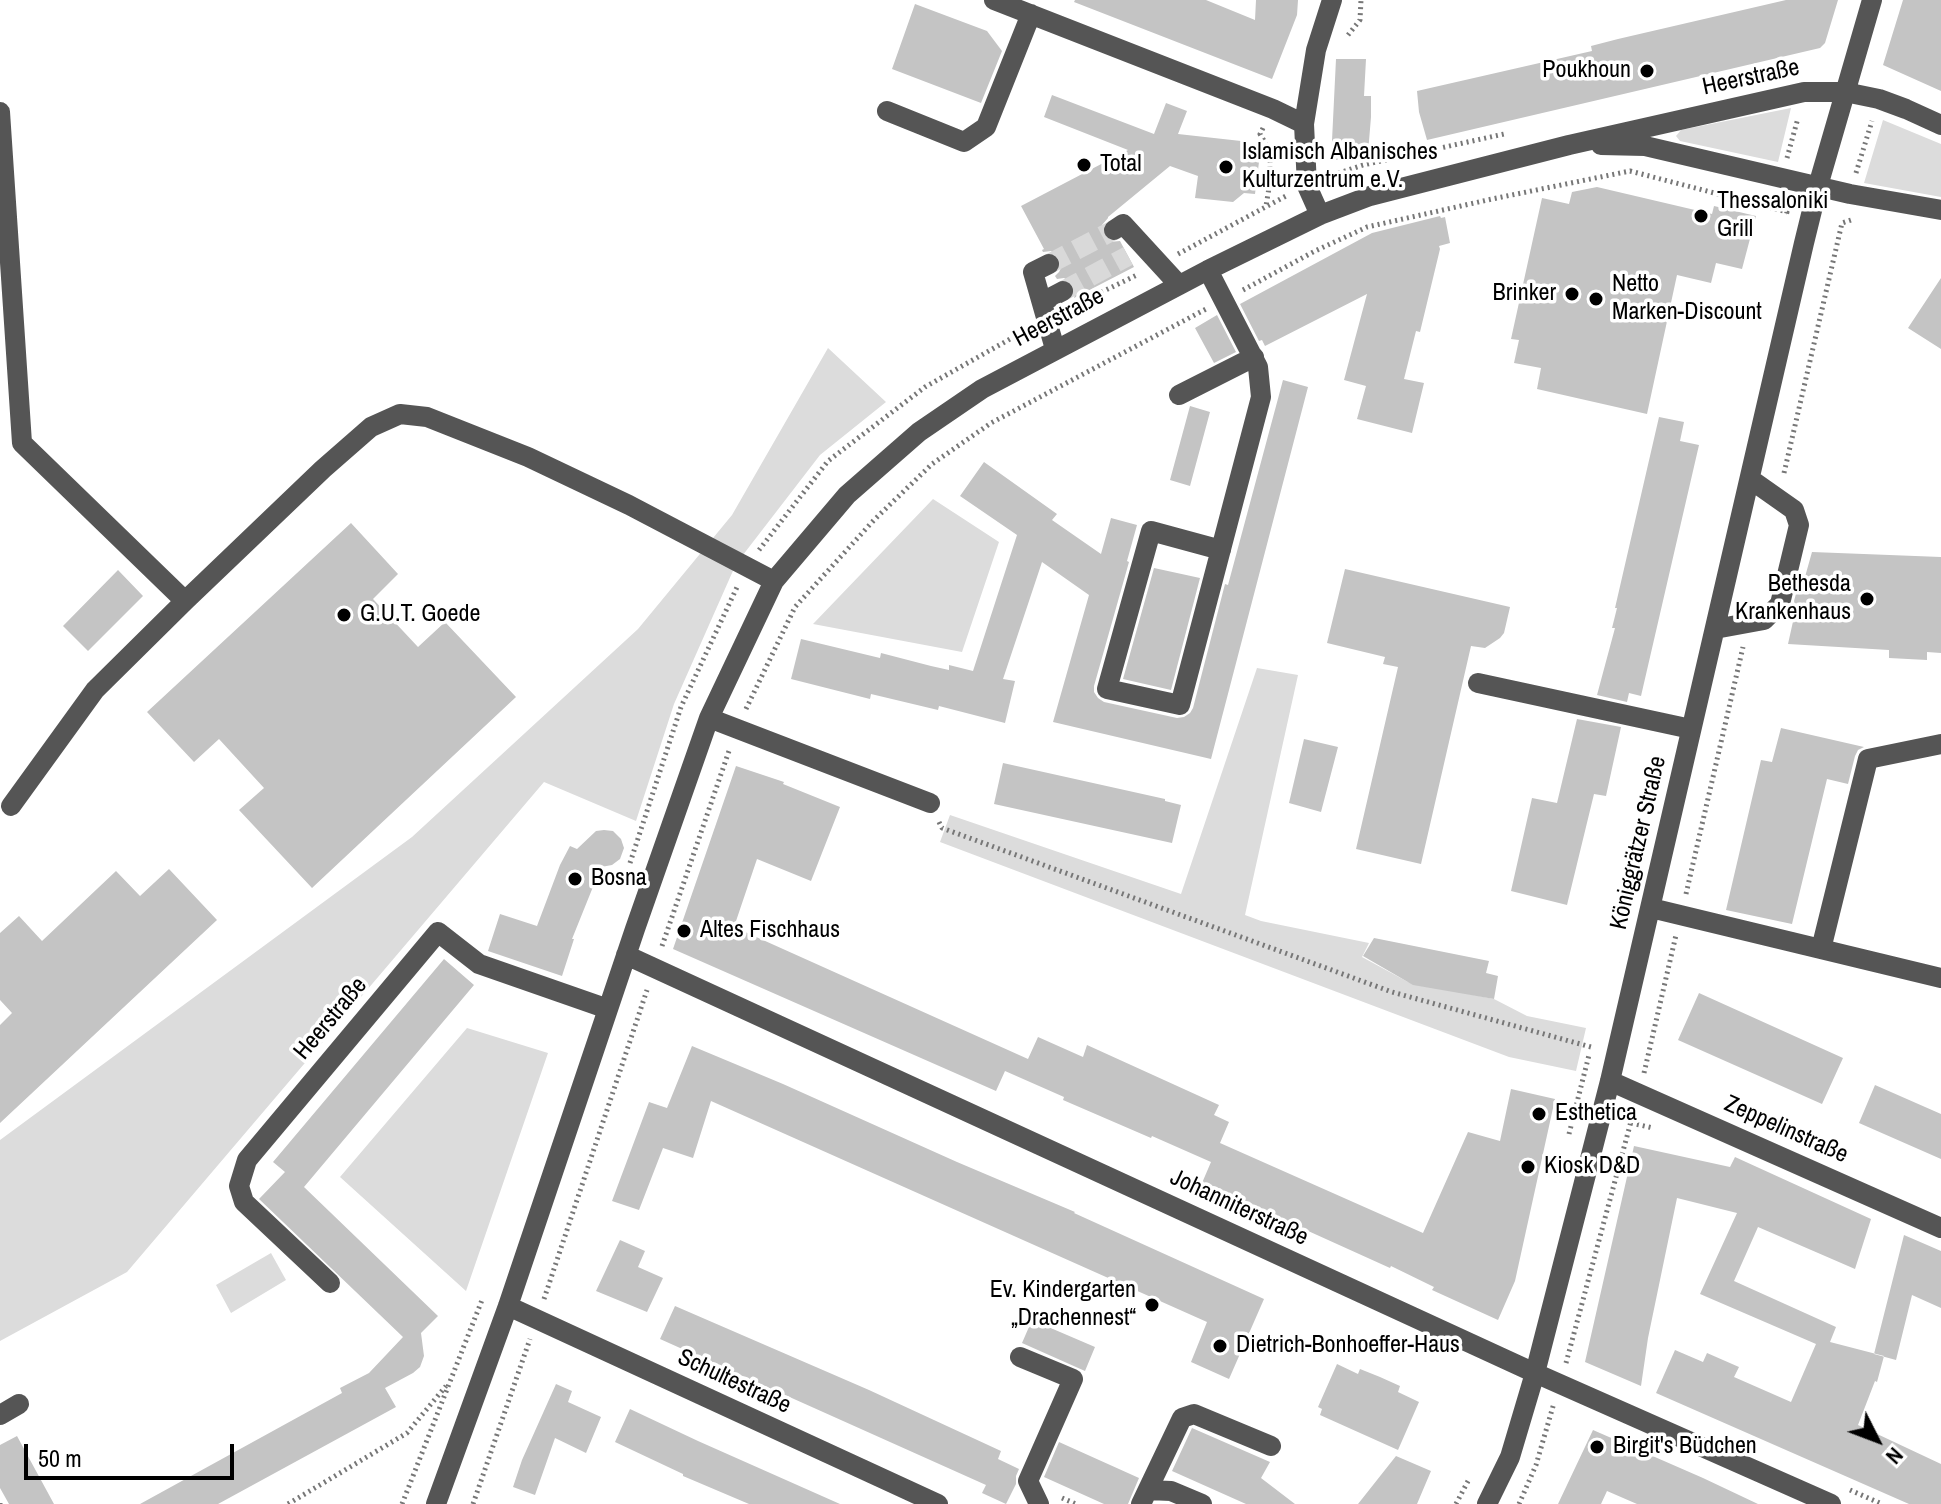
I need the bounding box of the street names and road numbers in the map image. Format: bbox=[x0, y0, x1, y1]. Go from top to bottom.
street label: Heerstraße bbox=[1700, 54, 1802, 102]
street label: Heerstraße bbox=[1009, 282, 1109, 354]
street label: Königgrätzer Straße bbox=[1605, 753, 1673, 933]
street label: Heerstraße bbox=[288, 972, 374, 1066]
street label: Zeppelinstraße bbox=[1720, 1090, 1852, 1170]
street label: Johanniterstraße bbox=[1165, 1164, 1313, 1252]
street label: Schultestraße bbox=[673, 1343, 795, 1421]

